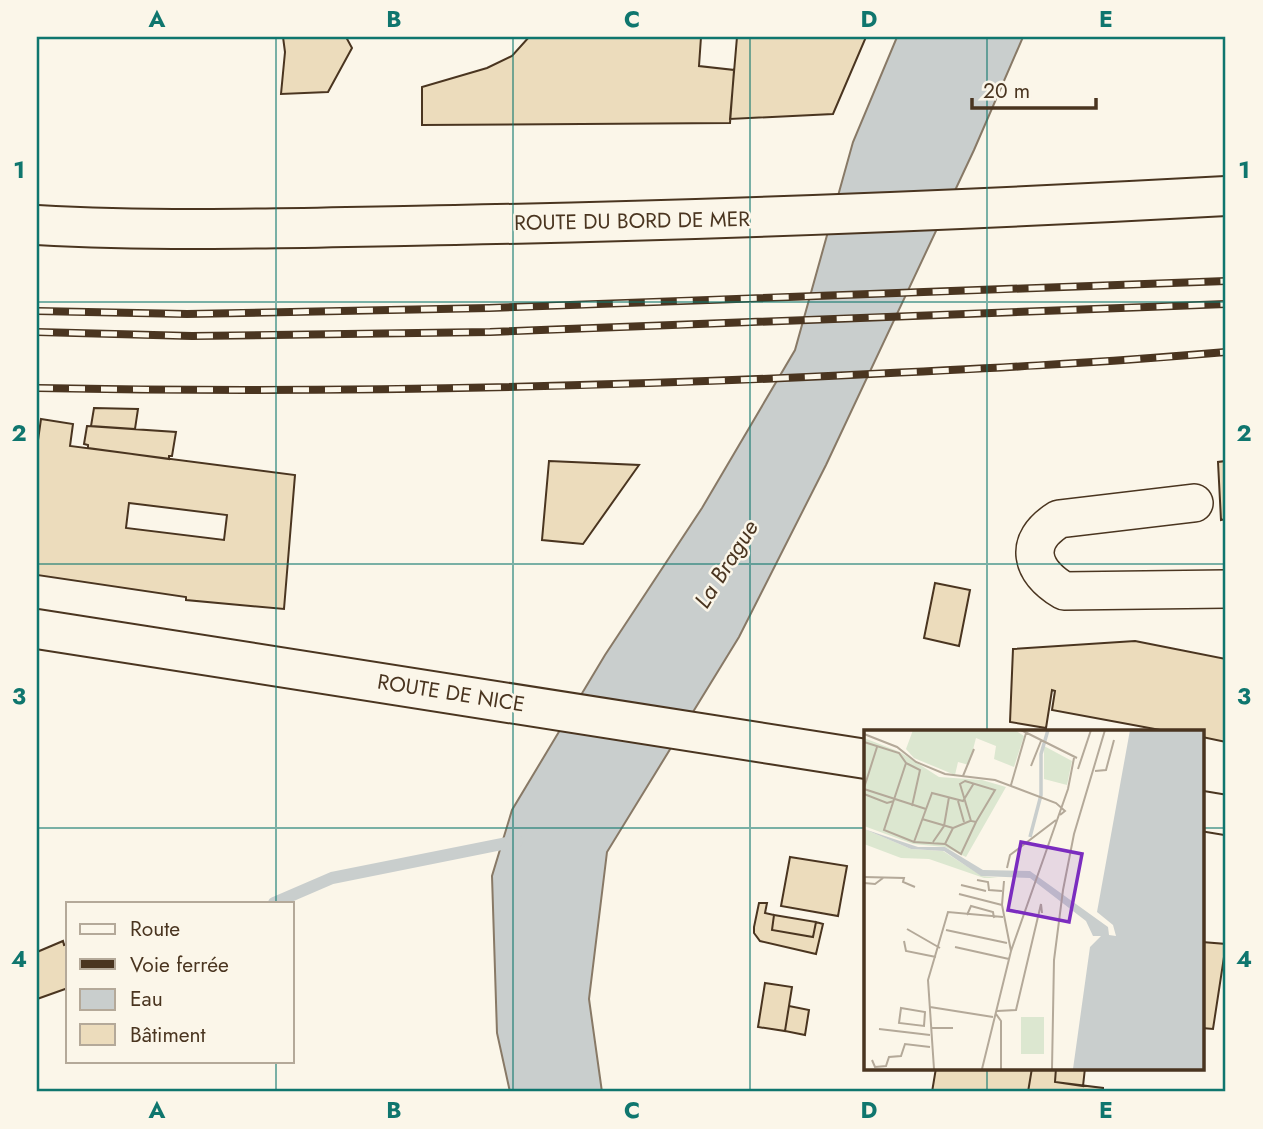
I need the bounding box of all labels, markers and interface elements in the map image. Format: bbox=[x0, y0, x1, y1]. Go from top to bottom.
text: A bbox=[148, 2, 166, 36]
text: B bbox=[386, 2, 402, 36]
text: C bbox=[624, 2, 640, 36]
text: D bbox=[861, 2, 878, 36]
text: E bbox=[1099, 2, 1113, 36]
scale bar bbox=[972, 66, 1097, 110]
text: 20 m bbox=[983, 76, 1030, 106]
text: 1 bbox=[13, 153, 25, 187]
text: 1 bbox=[1238, 153, 1250, 187]
street label: ROUTE DU BORD DE MER bbox=[514, 204, 750, 238]
text: 2 bbox=[11, 416, 27, 450]
text: 2 bbox=[1236, 416, 1252, 450]
water label: La Brague bbox=[685, 513, 767, 615]
street label: ROUTE DE NICE bbox=[375, 667, 527, 719]
text: 3 bbox=[12, 679, 26, 713]
text: 3 bbox=[1237, 679, 1251, 713]
inset map bbox=[864, 730, 1204, 1070]
legend bbox=[66, 902, 294, 1062]
text: Route bbox=[130, 914, 180, 944]
text: 4 bbox=[11, 942, 27, 976]
text: 4 bbox=[1236, 942, 1252, 976]
text: Voie ferrée bbox=[130, 950, 229, 980]
text: Eau bbox=[130, 984, 163, 1014]
text: Bâtiment bbox=[130, 1020, 206, 1050]
text: A bbox=[148, 1093, 166, 1127]
text: B bbox=[386, 1093, 402, 1127]
text: C bbox=[624, 1093, 640, 1127]
text: D bbox=[861, 1093, 878, 1127]
text: E bbox=[1099, 1093, 1113, 1127]

